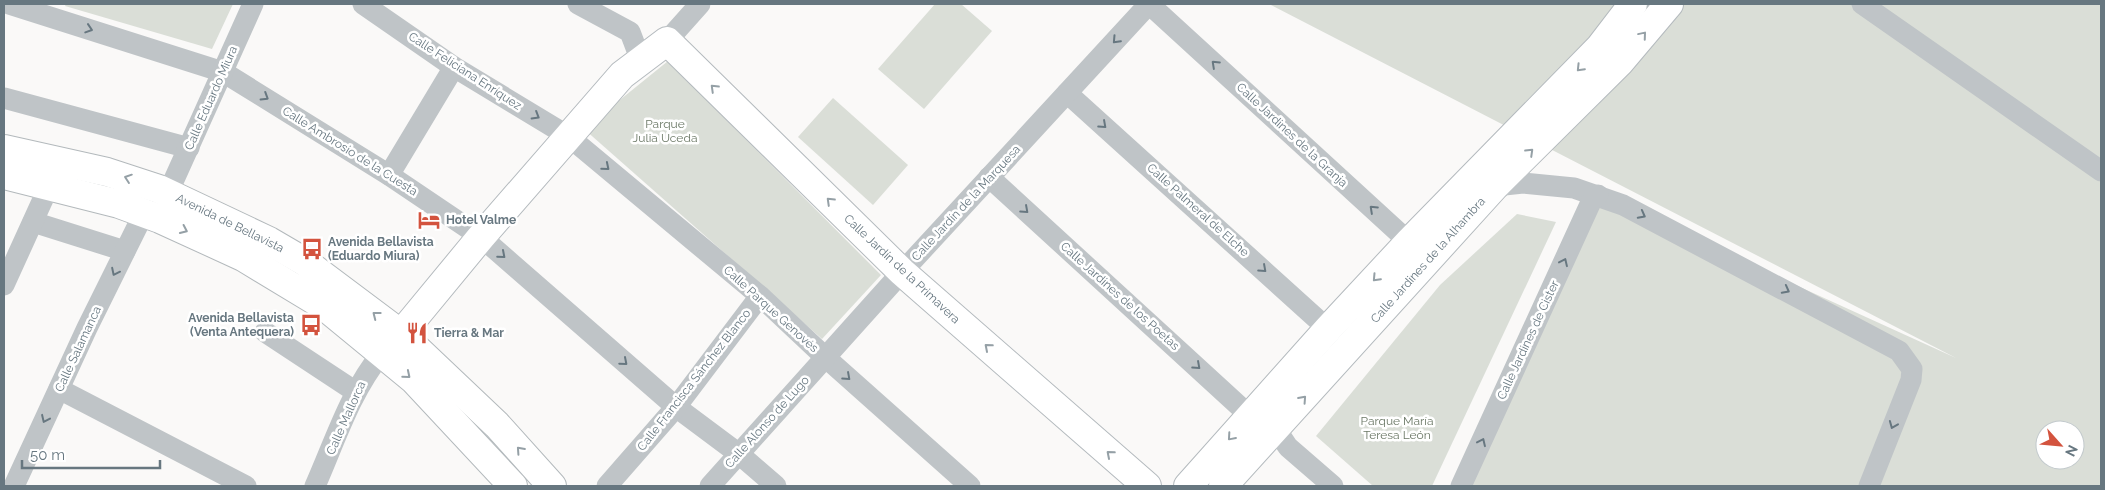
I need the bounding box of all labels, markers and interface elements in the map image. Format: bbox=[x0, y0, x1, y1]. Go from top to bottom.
one-way arrow bbox=[84, 23, 92, 33]
street label: Calle Feliciana Enríquez bbox=[406, 29, 524, 113]
one-way arrow bbox=[1637, 32, 1645, 41]
one-way arrow bbox=[1113, 34, 1122, 43]
street label: Calle Eduardo Miura bbox=[182, 44, 240, 152]
one-way arrow bbox=[1211, 61, 1220, 70]
one-way arrow bbox=[1577, 62, 1586, 71]
street label: Calle Jardines de la Granja bbox=[1234, 80, 1350, 190]
one-way arrow bbox=[711, 84, 720, 93]
one-way arrow bbox=[259, 91, 268, 101]
street label: Calle Ambrosio de la Cuesta bbox=[280, 104, 420, 198]
one-way arrow bbox=[530, 110, 539, 120]
park label: Parque Julia Uceda bbox=[633, 117, 697, 145]
one-way arrow bbox=[1098, 119, 1107, 128]
street label: Calle Jardín de la Marquesa bbox=[909, 142, 1023, 264]
one-way arrow bbox=[1524, 149, 1533, 158]
street label: Calle Palmeral de Elche bbox=[1144, 161, 1252, 259]
one-way arrow bbox=[600, 162, 609, 171]
one-way arrow bbox=[124, 174, 133, 184]
street label: Avenida de Bellavista bbox=[174, 191, 286, 255]
street label: Calle Jardines de la Alhambra bbox=[1368, 194, 1488, 326]
one-way arrow bbox=[827, 198, 836, 207]
one-way arrow bbox=[1019, 204, 1028, 213]
one-way arrow bbox=[1369, 206, 1378, 215]
hotel icon: Hotel Valme bbox=[416, 207, 442, 233]
one-way arrow bbox=[1637, 209, 1646, 219]
street label: Calle Jardín de la Primavera bbox=[841, 212, 963, 326]
place label: Hotel Valme bbox=[446, 213, 516, 227]
one-way arrow bbox=[179, 223, 188, 234]
place label: Avenida Bellavista (Eduardo Miura) bbox=[328, 235, 434, 263]
bus stop icon: Avenida Bellavista (Eduardo Miura) bbox=[299, 236, 325, 262]
street label: Calle Jardines de los Poetas bbox=[1058, 239, 1182, 353]
one-way arrow bbox=[496, 249, 505, 258]
one-way arrow bbox=[1557, 258, 1568, 267]
street label: Calle Parque Genovés bbox=[721, 263, 821, 355]
one-way arrow bbox=[1258, 263, 1267, 272]
one-way arrow bbox=[111, 267, 121, 276]
one-way arrow bbox=[1373, 272, 1382, 281]
street label: Calle Jardines de Cister bbox=[1494, 278, 1562, 402]
one-way arrow bbox=[1781, 284, 1790, 294]
street label: Calle Salamanca bbox=[52, 304, 104, 394]
street label: Calle Francisca Sánchez Blanco bbox=[634, 306, 754, 454]
place label: Avenida Bellavista (Venta Antequera) bbox=[188, 311, 294, 339]
bus stop icon: Avenida Bellavista (Venta Antequera) bbox=[298, 312, 324, 338]
one-way arrow bbox=[373, 312, 382, 320]
restaurant icon: Tierra & Mar bbox=[404, 320, 430, 346]
place label: Tierra & Mar bbox=[434, 326, 504, 340]
one-way arrow bbox=[984, 344, 993, 353]
one-way arrow bbox=[619, 356, 628, 365]
one-way arrow bbox=[1191, 360, 1200, 369]
one-way arrow bbox=[401, 369, 410, 377]
one-way arrow bbox=[841, 371, 850, 380]
street label: Calle Alonso de Lugo bbox=[722, 373, 812, 471]
street label: Calle Mallorca bbox=[323, 379, 369, 457]
one-way arrow bbox=[1297, 396, 1306, 405]
one-way arrow bbox=[41, 414, 52, 423]
park label: Parque María Teresa León bbox=[1361, 414, 1434, 442]
north arrow bbox=[2035, 420, 2085, 470]
one-way arrow bbox=[1889, 421, 1899, 429]
one-way arrow bbox=[1228, 432, 1237, 441]
scale bar bbox=[22, 438, 160, 470]
one-way arrow bbox=[1475, 438, 1486, 447]
text: N bbox=[2062, 443, 2081, 459]
text: 50 m bbox=[30, 446, 65, 464]
one-way arrow bbox=[517, 447, 526, 456]
one-way arrow bbox=[1107, 451, 1116, 460]

